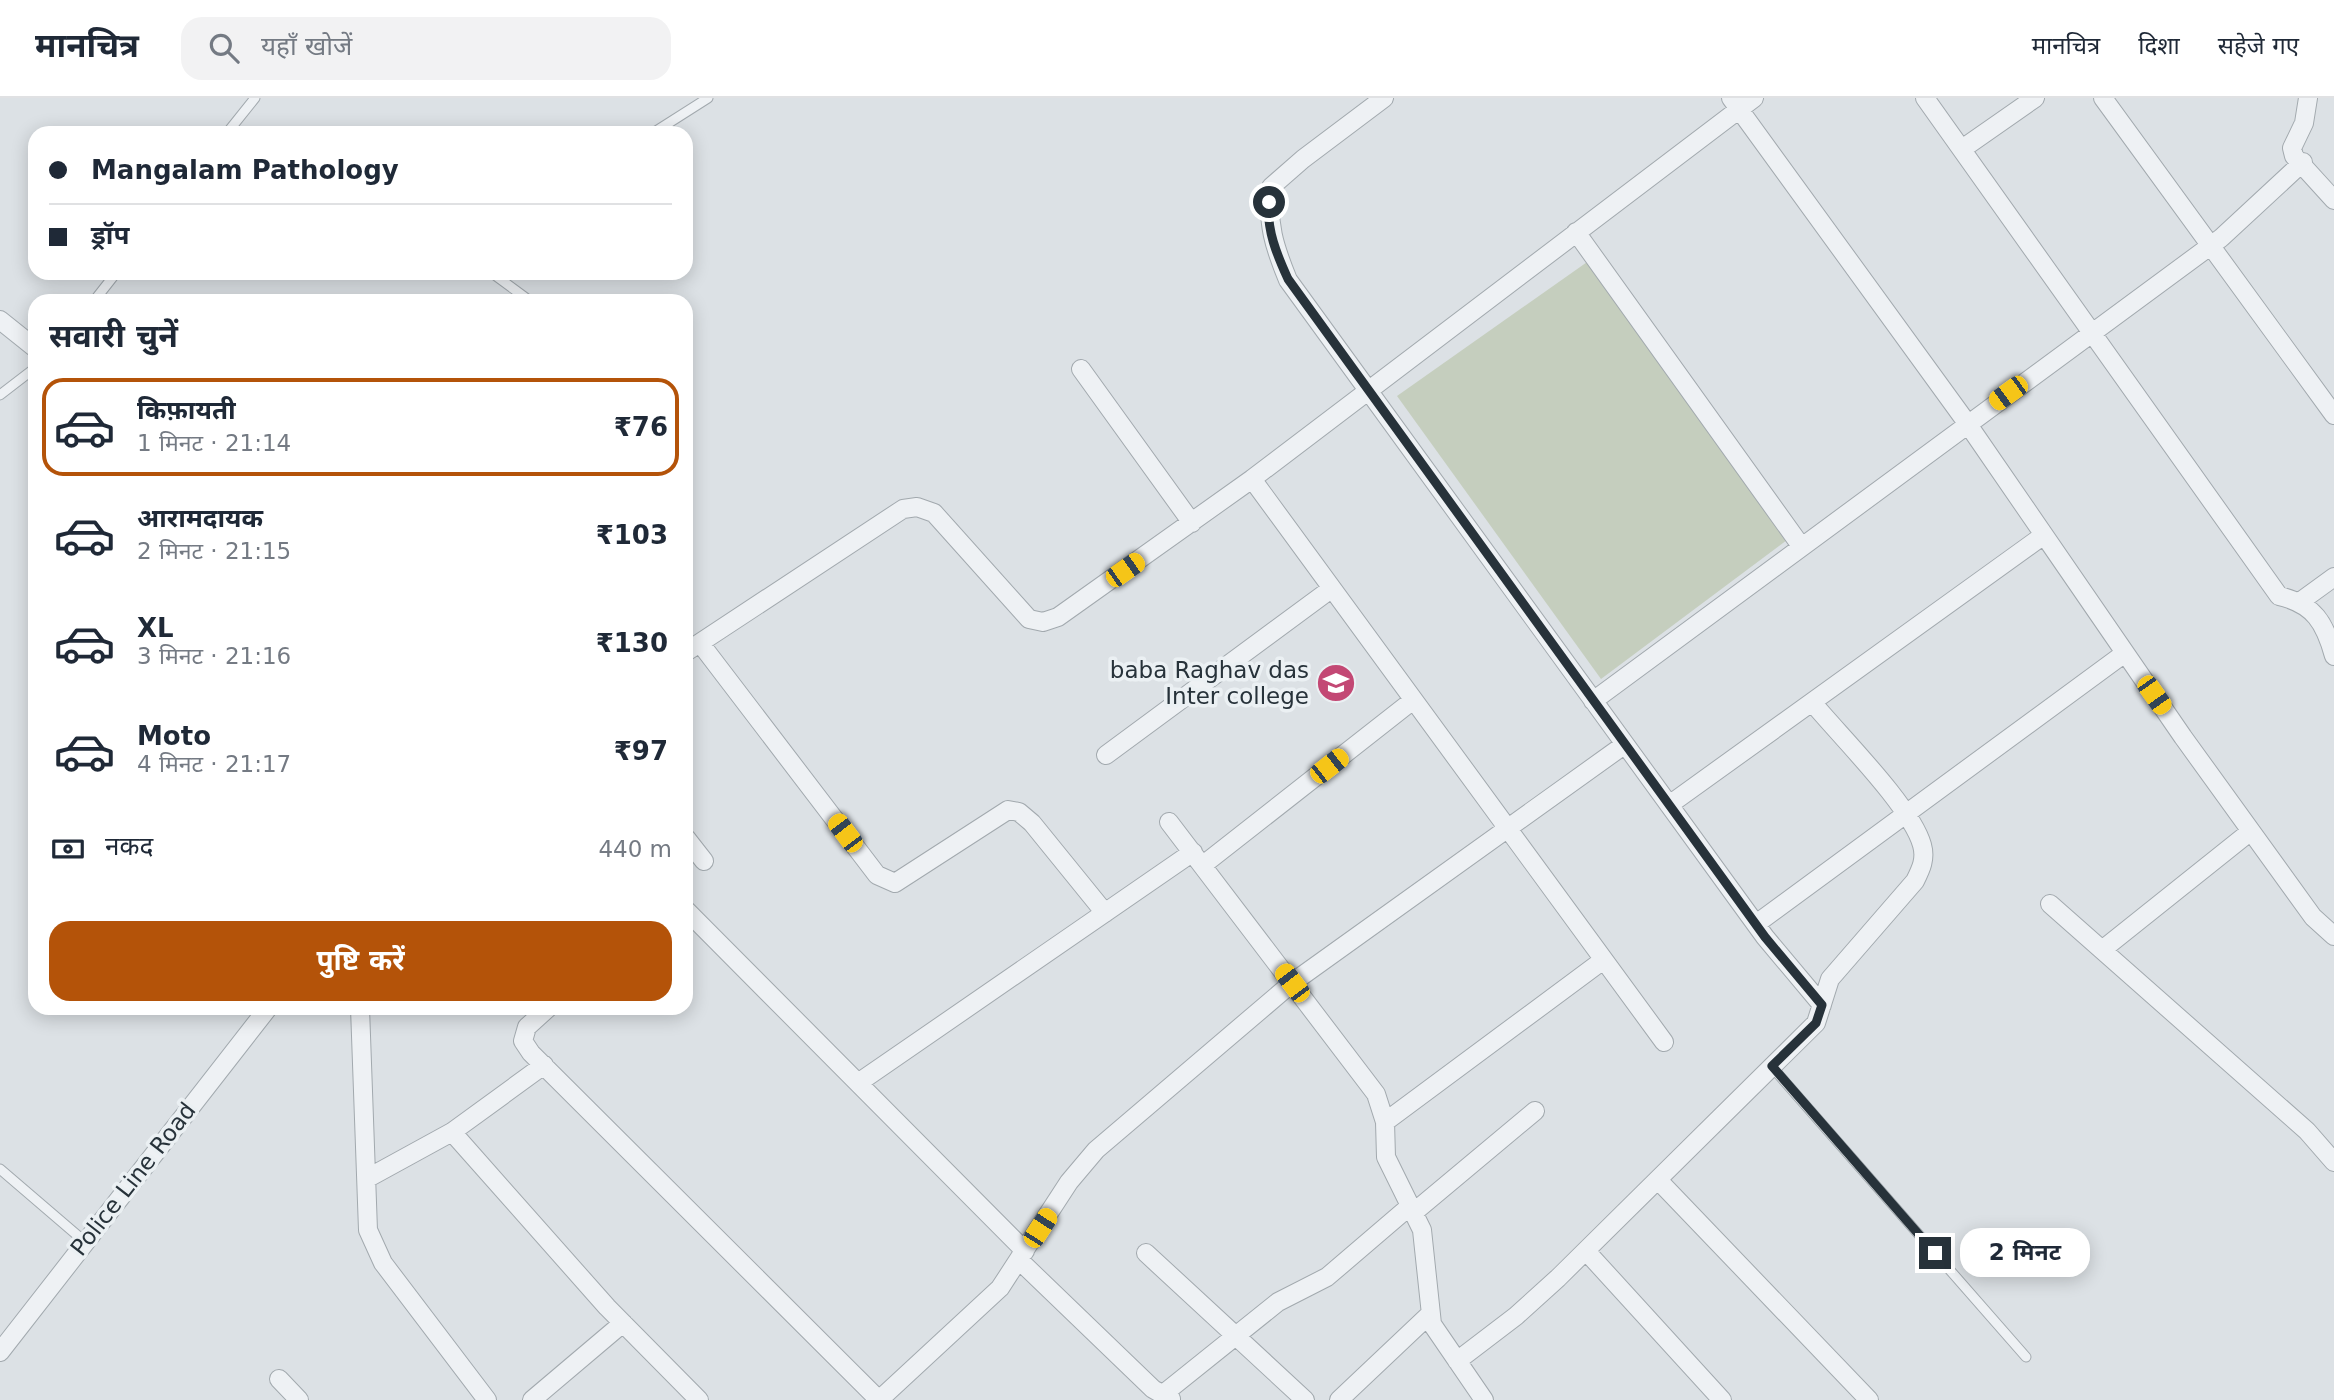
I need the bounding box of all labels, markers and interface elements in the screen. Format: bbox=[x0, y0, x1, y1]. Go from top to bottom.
search box bbox=[181, 17, 671, 80]
text: मानचित्र bbox=[35, 26, 139, 65]
icon: search bbox=[205, 29, 243, 67]
text: यहाँ खोजें bbox=[261, 31, 352, 61]
text: मानचित्र bbox=[2032, 32, 2100, 60]
text: दिशा bbox=[2138, 32, 2180, 60]
text: सहेजे गए bbox=[2218, 32, 2299, 60]
text: Mangalam Pathology bbox=[91, 155, 399, 185]
route start bbox=[1253, 186, 1285, 218]
text: ड्रॉप bbox=[91, 220, 129, 250]
text: सवारी चुनें bbox=[49, 317, 178, 355]
car bbox=[1985, 372, 2032, 414]
text: किफ़ायती bbox=[137, 395, 236, 425]
icon: car bbox=[53, 396, 116, 459]
text: ₹76 bbox=[614, 412, 668, 442]
text: 1 मिनट · 21:14 bbox=[137, 430, 291, 456]
text: आरामदायक bbox=[137, 503, 263, 533]
icon: car bbox=[53, 504, 116, 567]
text: ₹103 bbox=[596, 520, 668, 550]
text: 2 मिनट · 21:15 bbox=[137, 538, 291, 564]
car bbox=[1102, 549, 1149, 591]
icon: car bbox=[53, 612, 116, 675]
text: XL bbox=[137, 613, 174, 643]
text: ₹130 bbox=[596, 628, 668, 658]
text: 3 मिनट · 21:16 bbox=[137, 643, 291, 669]
place label: baba Raghav das Inter college bbox=[1110, 657, 1309, 709]
school or university icon: baba Raghav das Inter college bbox=[1315, 662, 1357, 704]
car bbox=[2134, 672, 2175, 718]
icon: car bbox=[53, 720, 116, 783]
text: Moto bbox=[137, 721, 211, 751]
text: ₹97 bbox=[614, 736, 668, 766]
car bbox=[1306, 745, 1353, 787]
text: 4 मिनट · 21:17 bbox=[137, 751, 291, 777]
car bbox=[824, 810, 867, 856]
icon: cash bbox=[49, 830, 87, 868]
text: नकद bbox=[105, 831, 153, 861]
text: 440 m bbox=[598, 836, 672, 862]
button: पुष्टि करें bbox=[49, 921, 672, 1001]
car bbox=[1271, 960, 1314, 1006]
street label: Police Line Road bbox=[65, 1097, 201, 1261]
car bbox=[1020, 1205, 1061, 1251]
callout: 2 मिनट bbox=[1960, 1228, 2089, 1278]
route end bbox=[1919, 1237, 1951, 1269]
text: 2 मिनट bbox=[1989, 1239, 2061, 1265]

